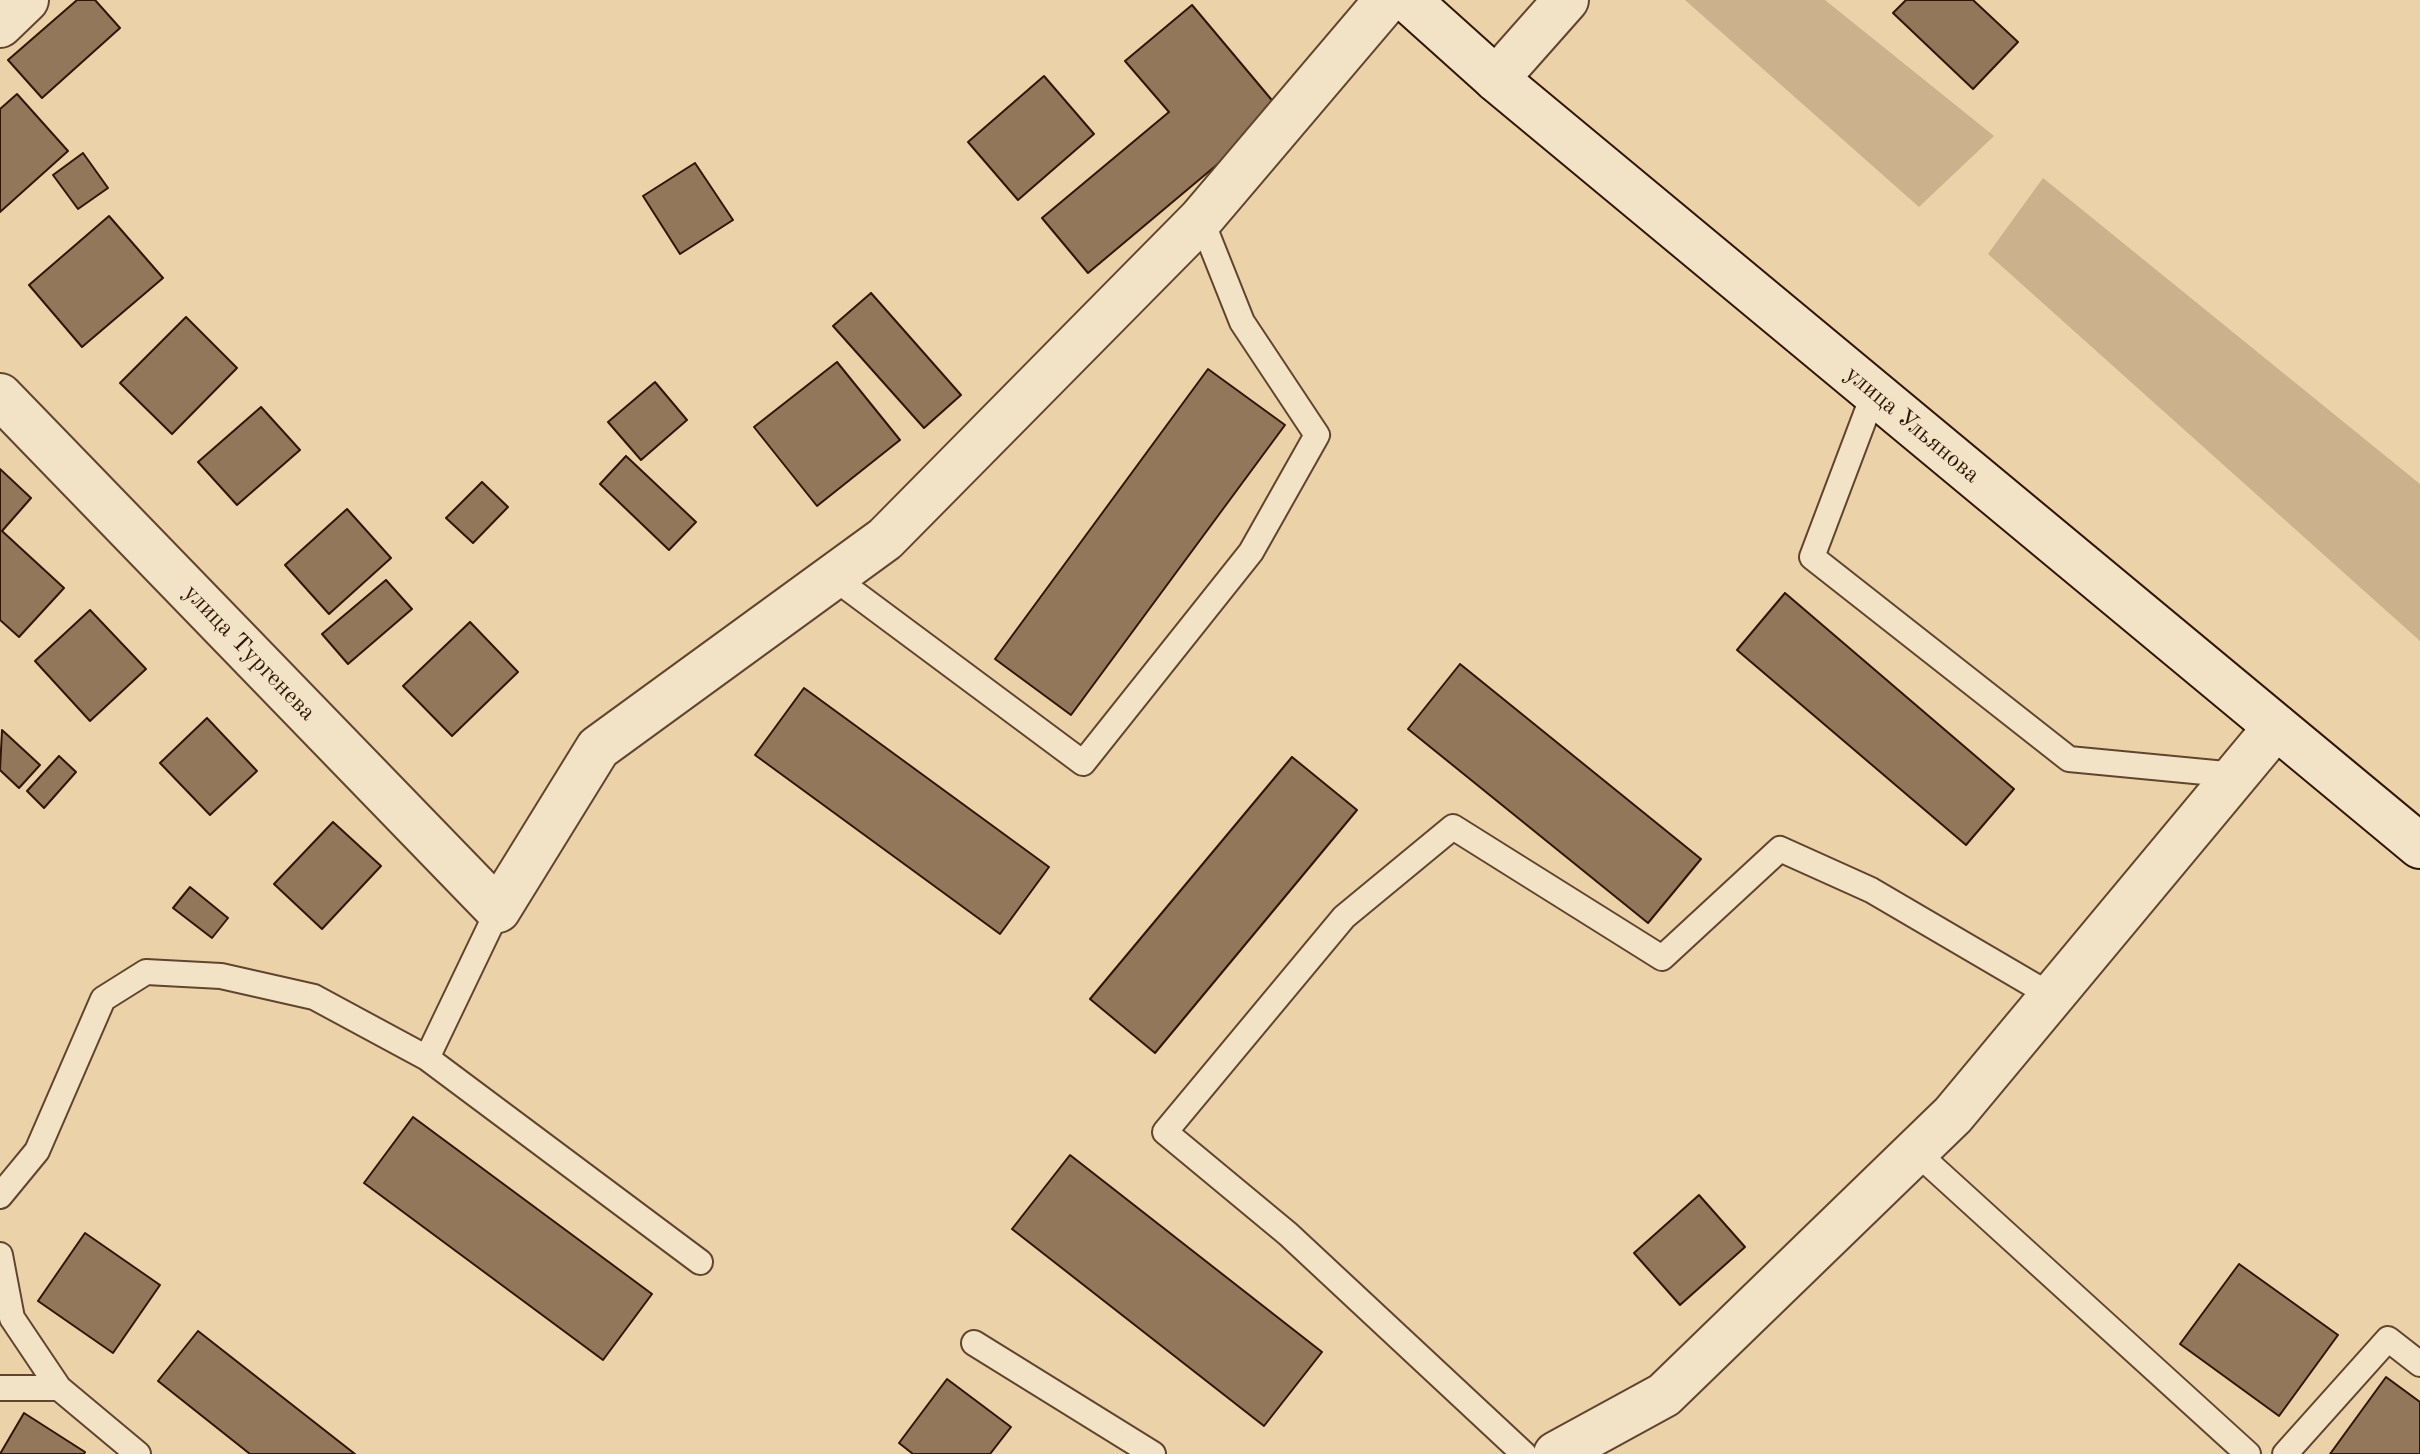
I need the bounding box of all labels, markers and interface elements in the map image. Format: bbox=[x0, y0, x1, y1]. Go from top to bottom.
street label: улица Ульянова bbox=[1839, 360, 1985, 490]
street label: улица Тургенева bbox=[177, 579, 321, 727]

